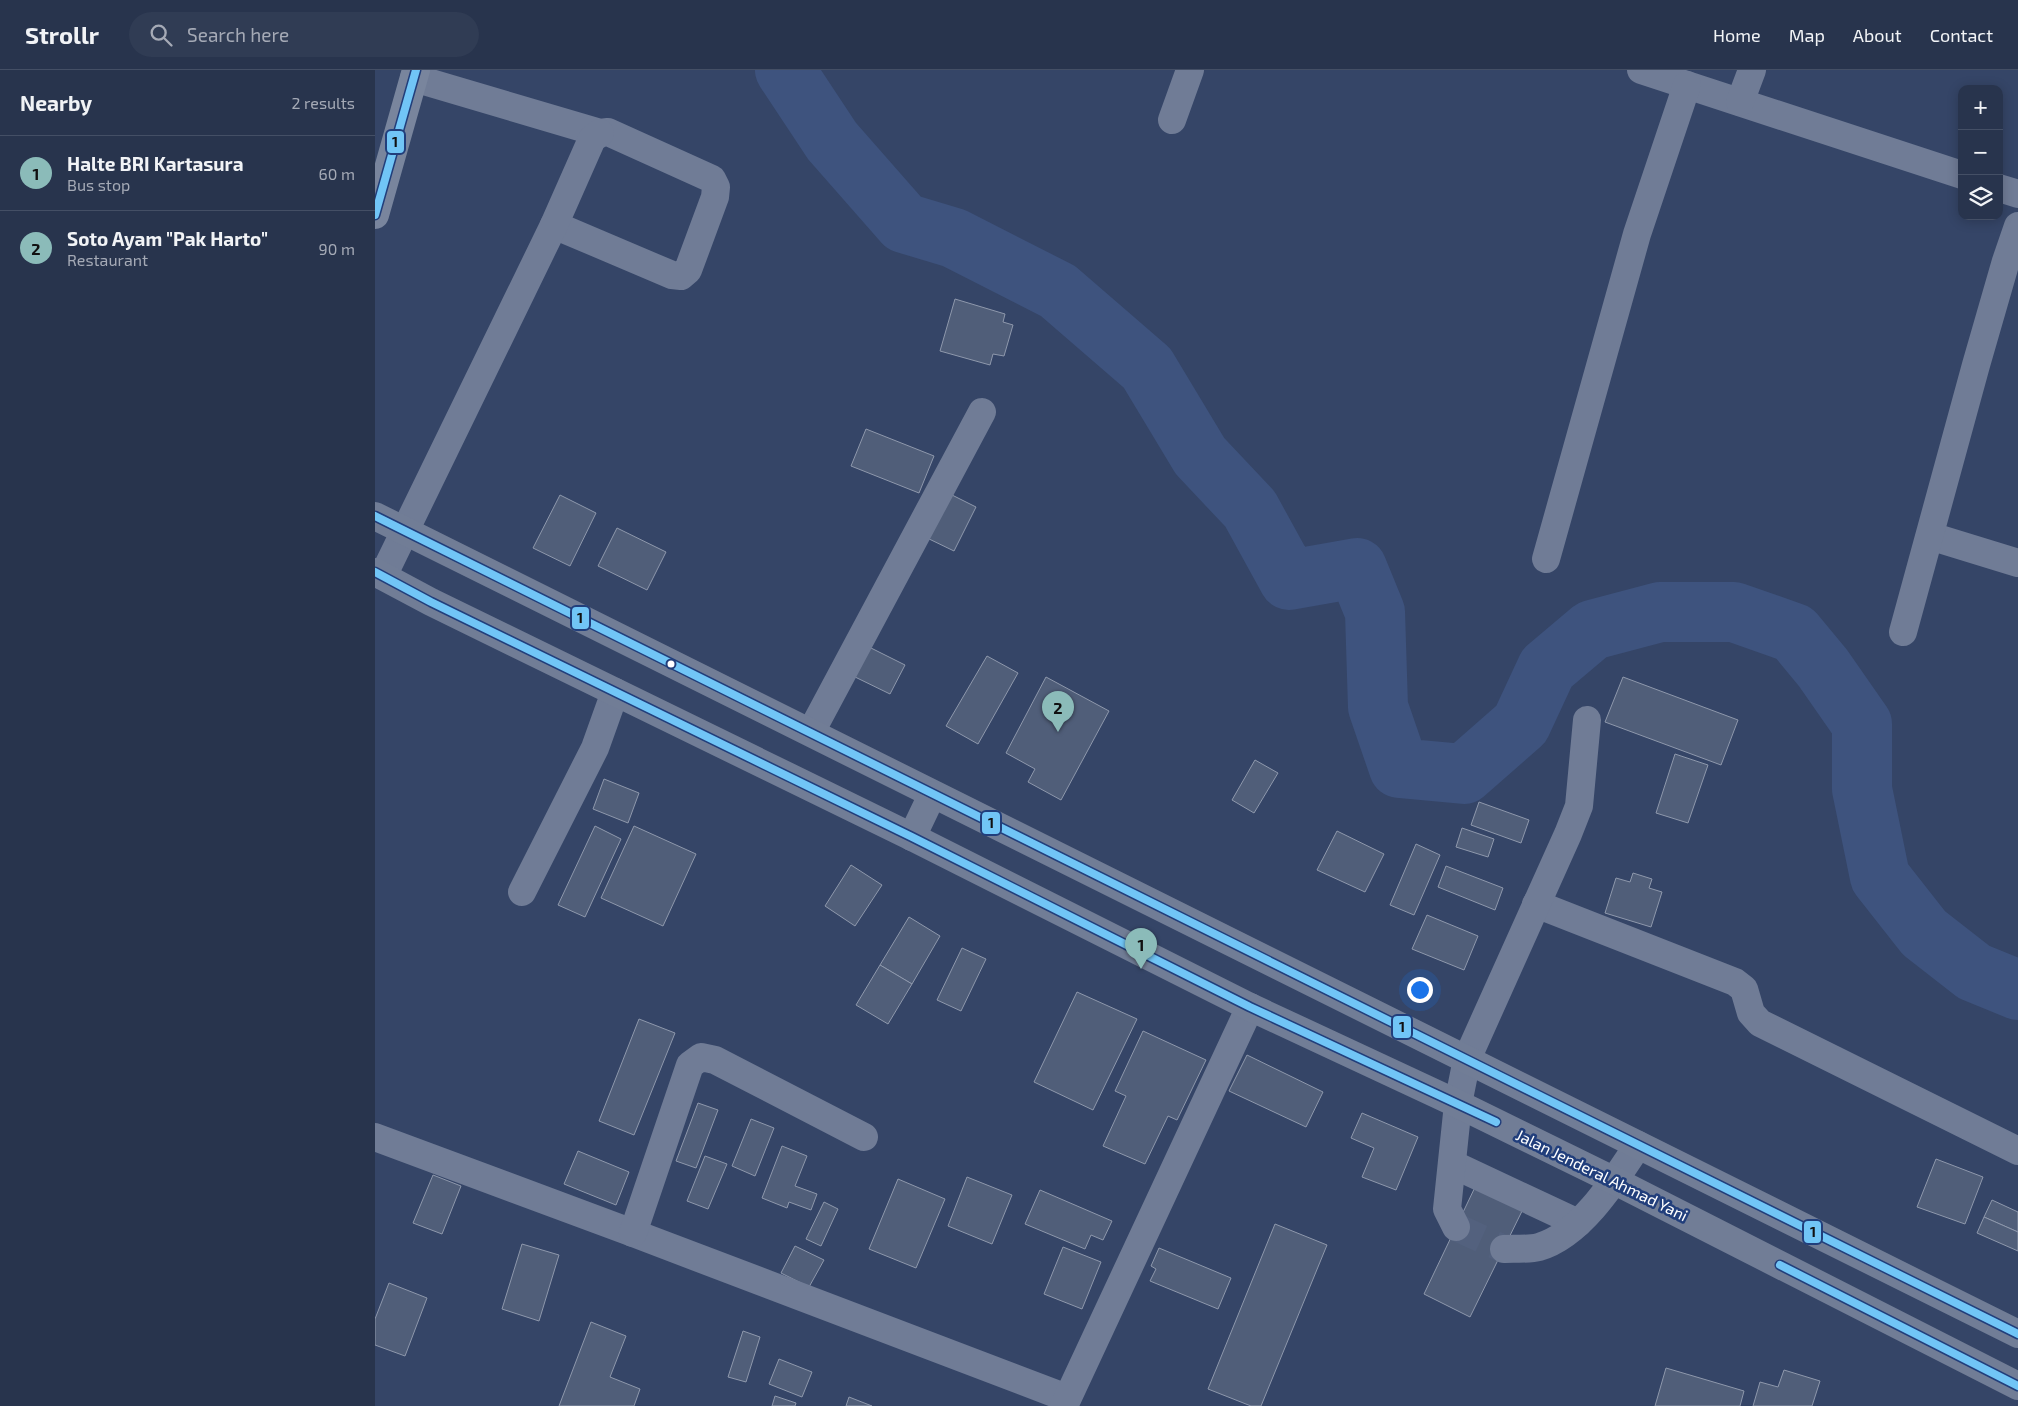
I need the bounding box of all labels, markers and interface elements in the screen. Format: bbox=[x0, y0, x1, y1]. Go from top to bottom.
search box bbox=[129, 12, 479, 57]
text: Strollr bbox=[25, 20, 99, 49]
icon: search bbox=[147, 21, 175, 49]
text: Search here bbox=[187, 23, 289, 46]
text: Home bbox=[1713, 24, 1761, 46]
text: Map bbox=[1789, 24, 1825, 46]
text: About bbox=[1853, 24, 1902, 46]
text: Contact bbox=[1930, 24, 1993, 46]
map controls bbox=[1958, 85, 2003, 220]
button: + bbox=[1958, 85, 2003, 130]
text: Nearby bbox=[20, 90, 92, 115]
text: 2 results bbox=[292, 93, 355, 112]
line badge: 1 bbox=[386, 130, 405, 154]
button: − bbox=[1958, 130, 2003, 175]
text: 1 bbox=[392, 133, 398, 150]
text: Halte BRI Kartasura bbox=[67, 152, 244, 175]
text: 1 bbox=[33, 164, 39, 183]
text: 60 m bbox=[319, 164, 355, 183]
text: Bus stop bbox=[67, 175, 130, 194]
button: layers bbox=[1958, 175, 2003, 220]
text: Soto Ayam "Pak Harto" bbox=[67, 227, 268, 250]
text: 2 bbox=[31, 239, 41, 258]
text: 90 m bbox=[319, 239, 355, 258]
text: Restaurant bbox=[67, 250, 148, 269]
line badge: 1 bbox=[571, 606, 590, 630]
text: 1 bbox=[577, 609, 583, 626]
unlabelled marker bbox=[666, 659, 676, 669]
pin: 2 bbox=[1042, 691, 1074, 732]
line badge: 1 bbox=[981, 811, 1001, 835]
text: 1 bbox=[988, 814, 994, 831]
pin: 1 bbox=[1125, 928, 1157, 969]
your location bbox=[1407, 977, 1433, 1003]
line badge: 1 bbox=[1392, 1015, 1412, 1039]
text: 1 bbox=[1399, 1018, 1405, 1035]
street label: Jalan Jenderal Ahmad Yani bbox=[1513, 1125, 1691, 1224]
line badge: 1 bbox=[1803, 1220, 1822, 1244]
text: 1 bbox=[1810, 1223, 1816, 1240]

